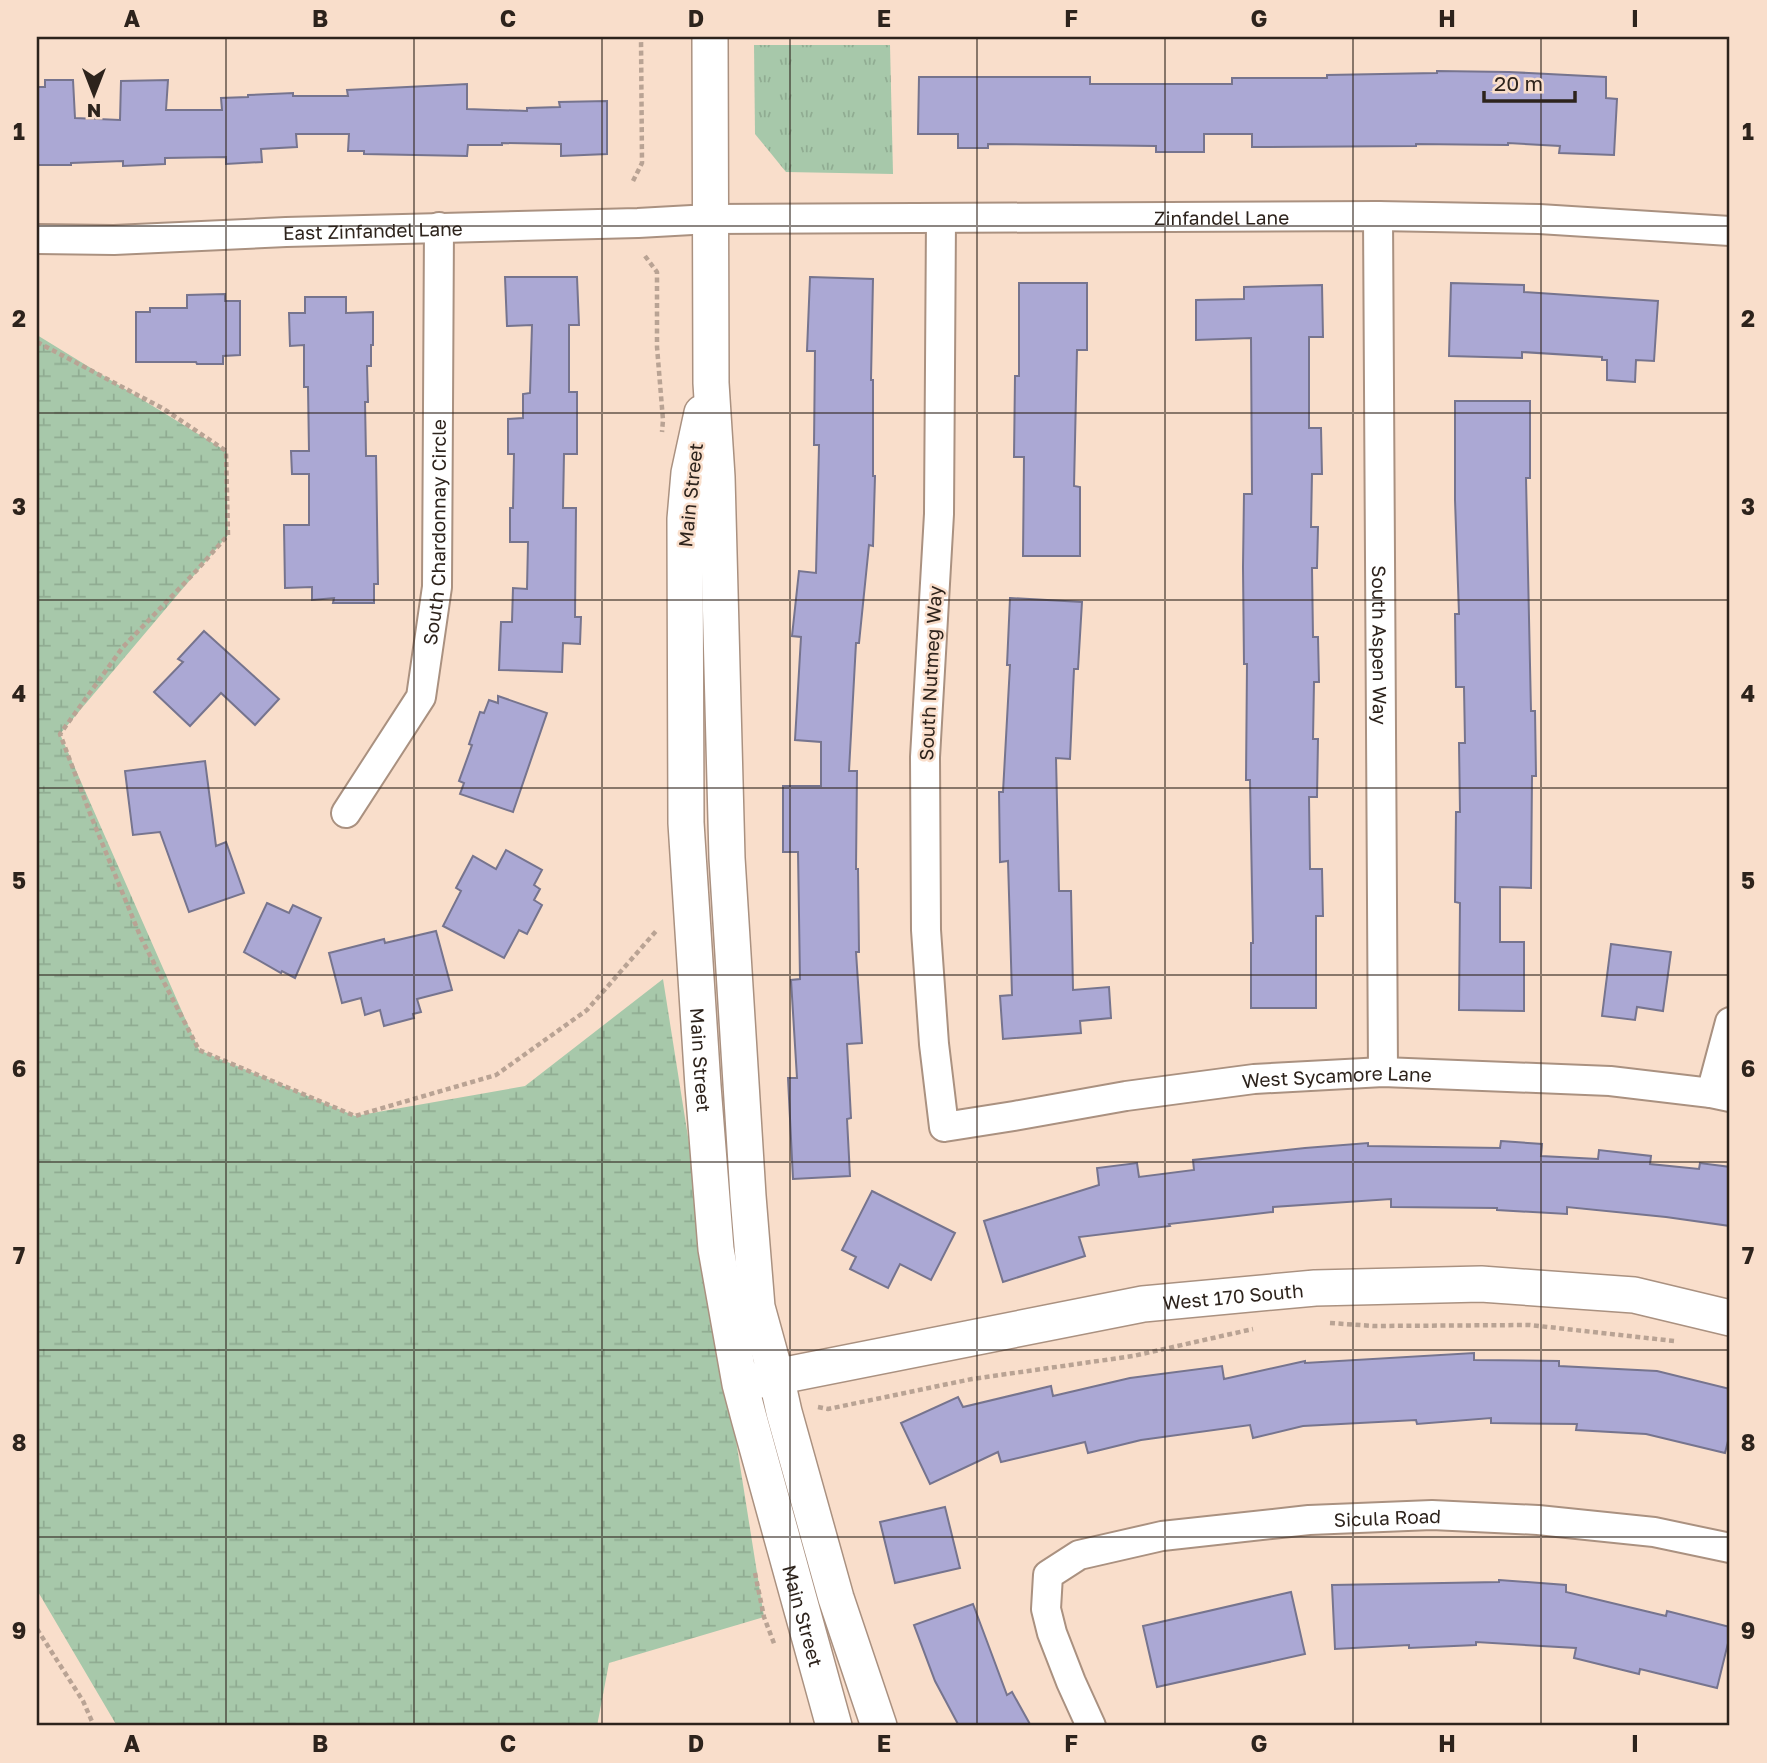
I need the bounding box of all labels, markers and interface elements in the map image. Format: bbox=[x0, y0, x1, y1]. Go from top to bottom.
text: A bbox=[124, 4, 141, 32]
text: B bbox=[312, 4, 328, 32]
text: C bbox=[500, 4, 516, 32]
text: D bbox=[688, 4, 704, 32]
text: E bbox=[877, 4, 891, 32]
text: F bbox=[1064, 4, 1078, 32]
text: G bbox=[1251, 4, 1267, 32]
text: H bbox=[1438, 4, 1456, 32]
text: I bbox=[1631, 4, 1639, 32]
north arrow bbox=[60, 60, 130, 130]
scale bar bbox=[1484, 60, 1574, 104]
text: 20 m bbox=[1494, 70, 1543, 96]
text: N bbox=[87, 100, 101, 123]
text: 1 bbox=[13, 117, 25, 145]
text: 1 bbox=[1742, 117, 1754, 145]
street label: Zinfandel Lane bbox=[1154, 205, 1289, 229]
street label: East Zinfandel Lane bbox=[283, 216, 463, 244]
text: 2 bbox=[12, 304, 26, 332]
text: 2 bbox=[1741, 304, 1755, 332]
street label: South Chardonnay Circle bbox=[417, 419, 449, 647]
street label: Main Street bbox=[673, 442, 707, 548]
text: 3 bbox=[12, 492, 26, 520]
text: 3 bbox=[1741, 492, 1755, 520]
street label: South Aspen Way bbox=[1369, 565, 1392, 725]
street label: South Nutmeg Way bbox=[914, 584, 946, 761]
text: 4 bbox=[12, 679, 26, 707]
text: 4 bbox=[1741, 679, 1755, 707]
text: 5 bbox=[12, 866, 26, 894]
text: 5 bbox=[1741, 866, 1755, 894]
street label: Main Street bbox=[686, 1007, 717, 1113]
text: 6 bbox=[12, 1054, 26, 1082]
text: 6 bbox=[1741, 1054, 1755, 1082]
street label: West Sycamore Lane bbox=[1240, 1060, 1432, 1092]
text: 7 bbox=[13, 1241, 25, 1269]
text: 7 bbox=[1742, 1241, 1754, 1269]
street label: West 170 South bbox=[1162, 1278, 1304, 1314]
text: 8 bbox=[12, 1428, 26, 1456]
text: 8 bbox=[1741, 1428, 1755, 1456]
street label: Sicula Road bbox=[1333, 1503, 1441, 1530]
street label: Main Street bbox=[779, 1562, 829, 1669]
text: 9 bbox=[12, 1616, 26, 1644]
text: 9 bbox=[1741, 1616, 1755, 1644]
text: A bbox=[124, 1729, 141, 1757]
text: B bbox=[312, 1729, 328, 1757]
text: C bbox=[500, 1729, 516, 1757]
text: D bbox=[688, 1729, 704, 1757]
text: E bbox=[877, 1729, 891, 1757]
text: F bbox=[1064, 1729, 1078, 1757]
text: G bbox=[1251, 1729, 1267, 1757]
text: H bbox=[1438, 1729, 1456, 1757]
text: I bbox=[1631, 1729, 1639, 1757]

